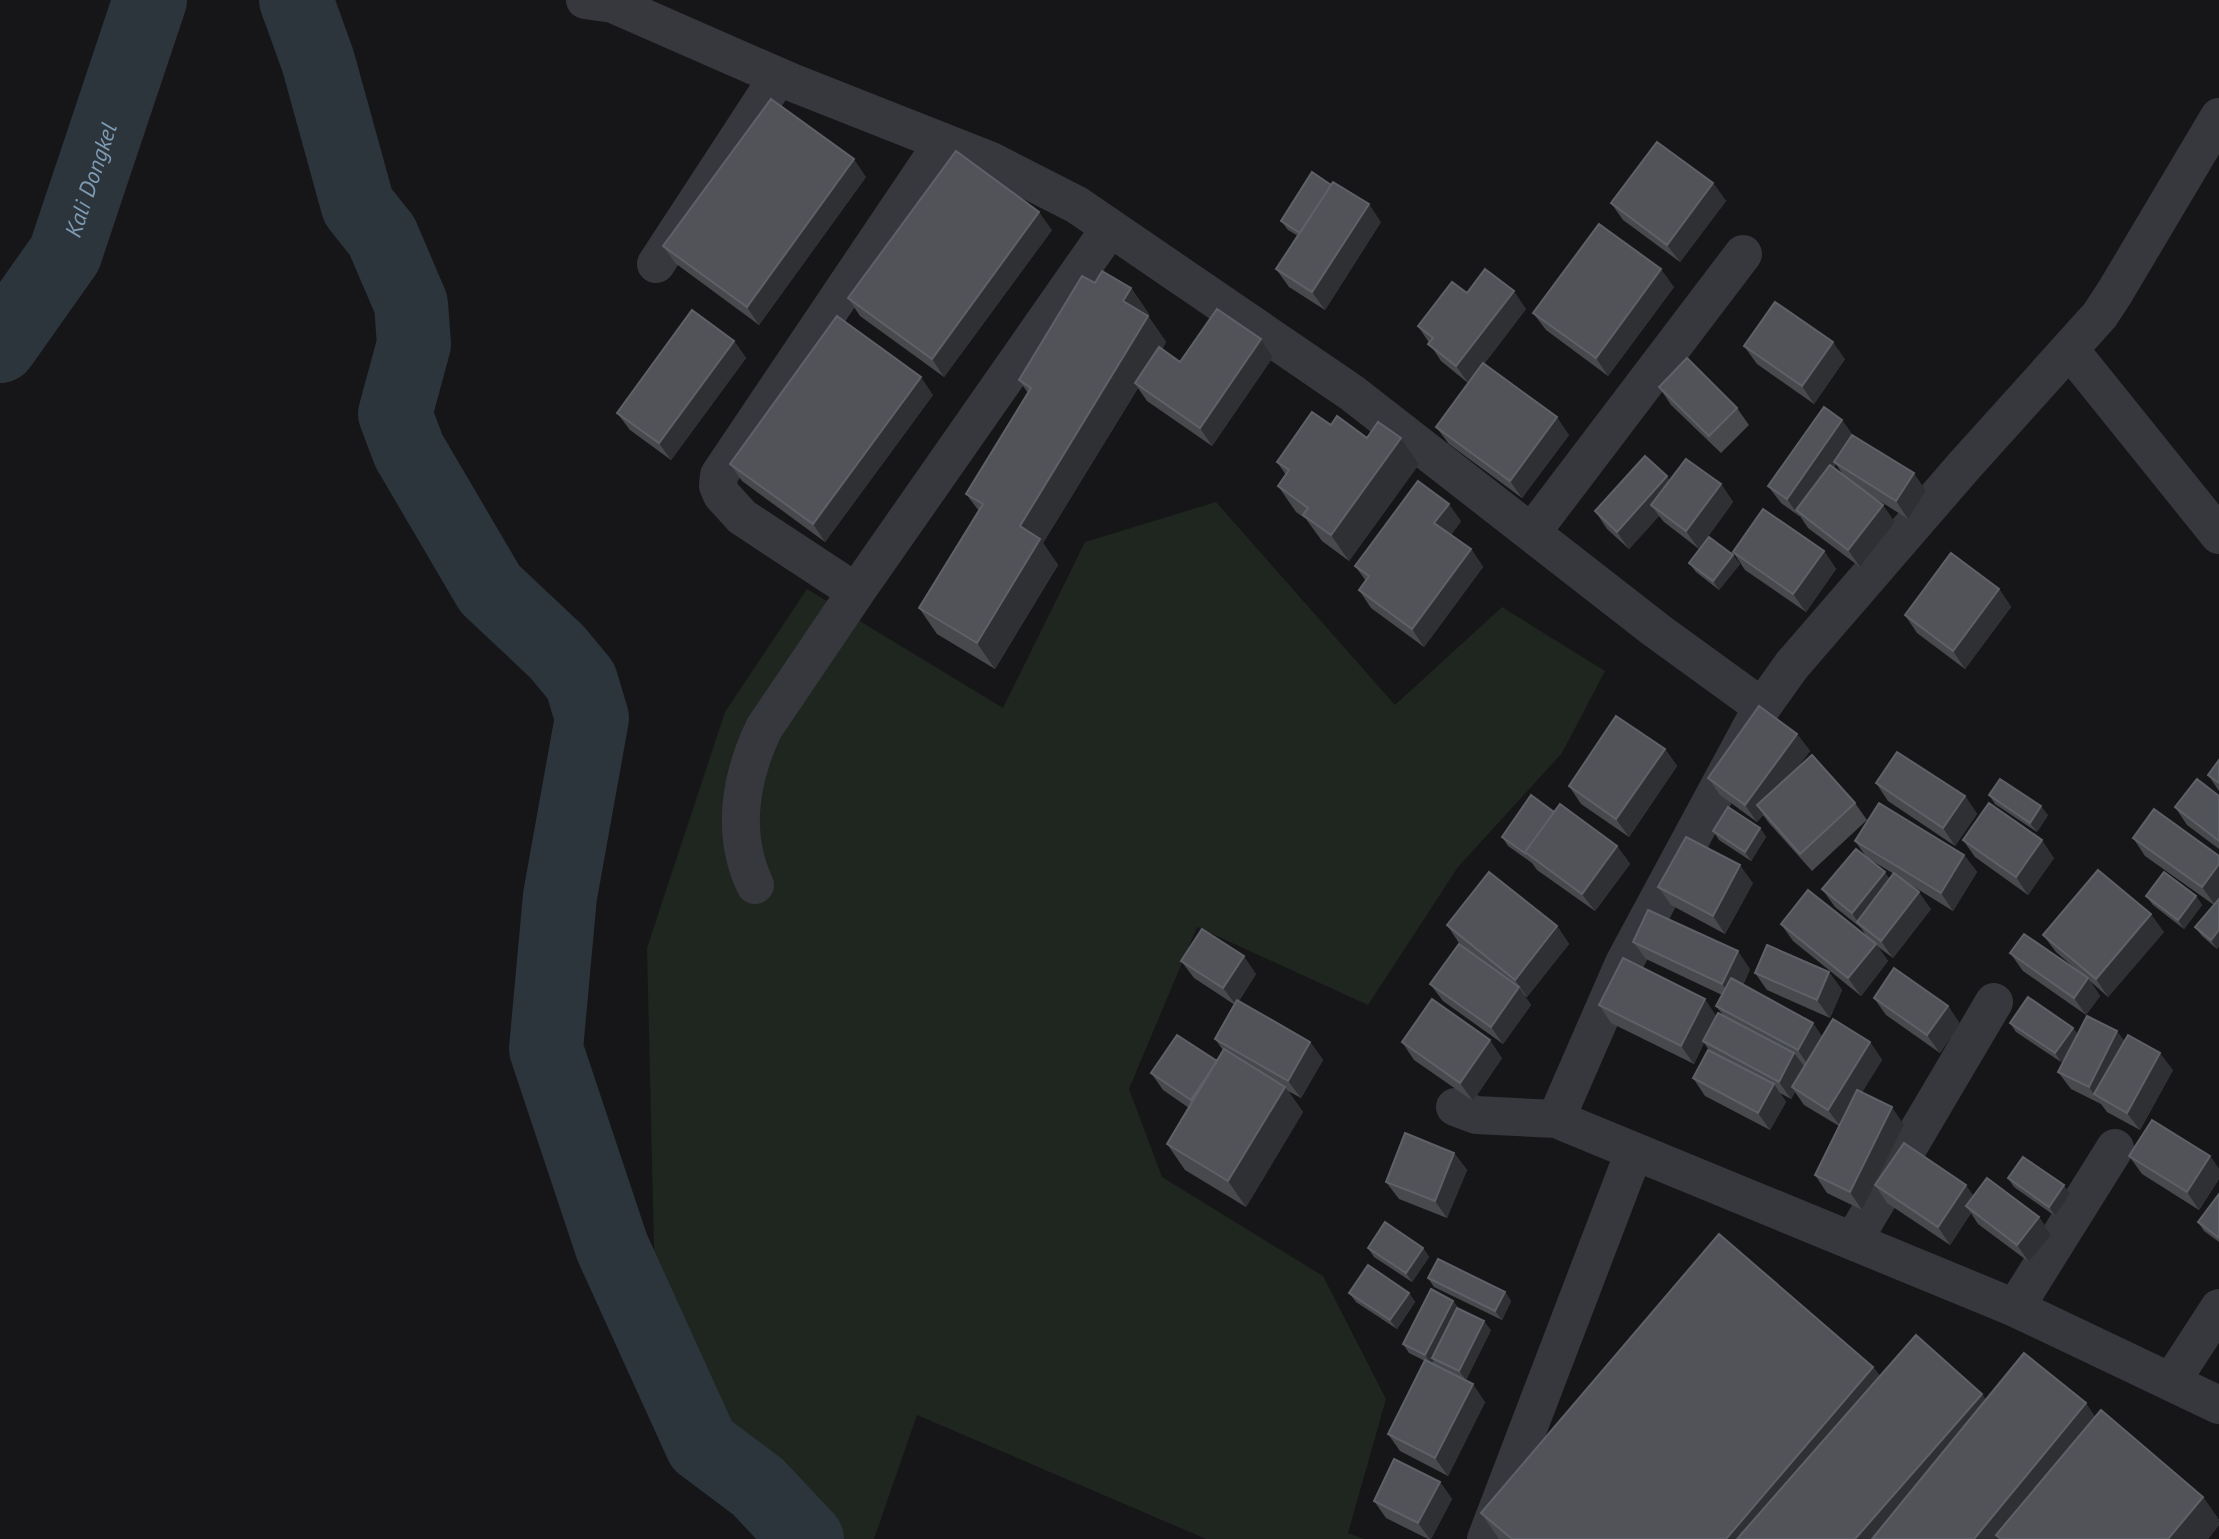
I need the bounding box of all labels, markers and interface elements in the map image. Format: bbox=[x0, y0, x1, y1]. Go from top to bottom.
water label: Kali Dongkel bbox=[57, 119, 122, 240]

